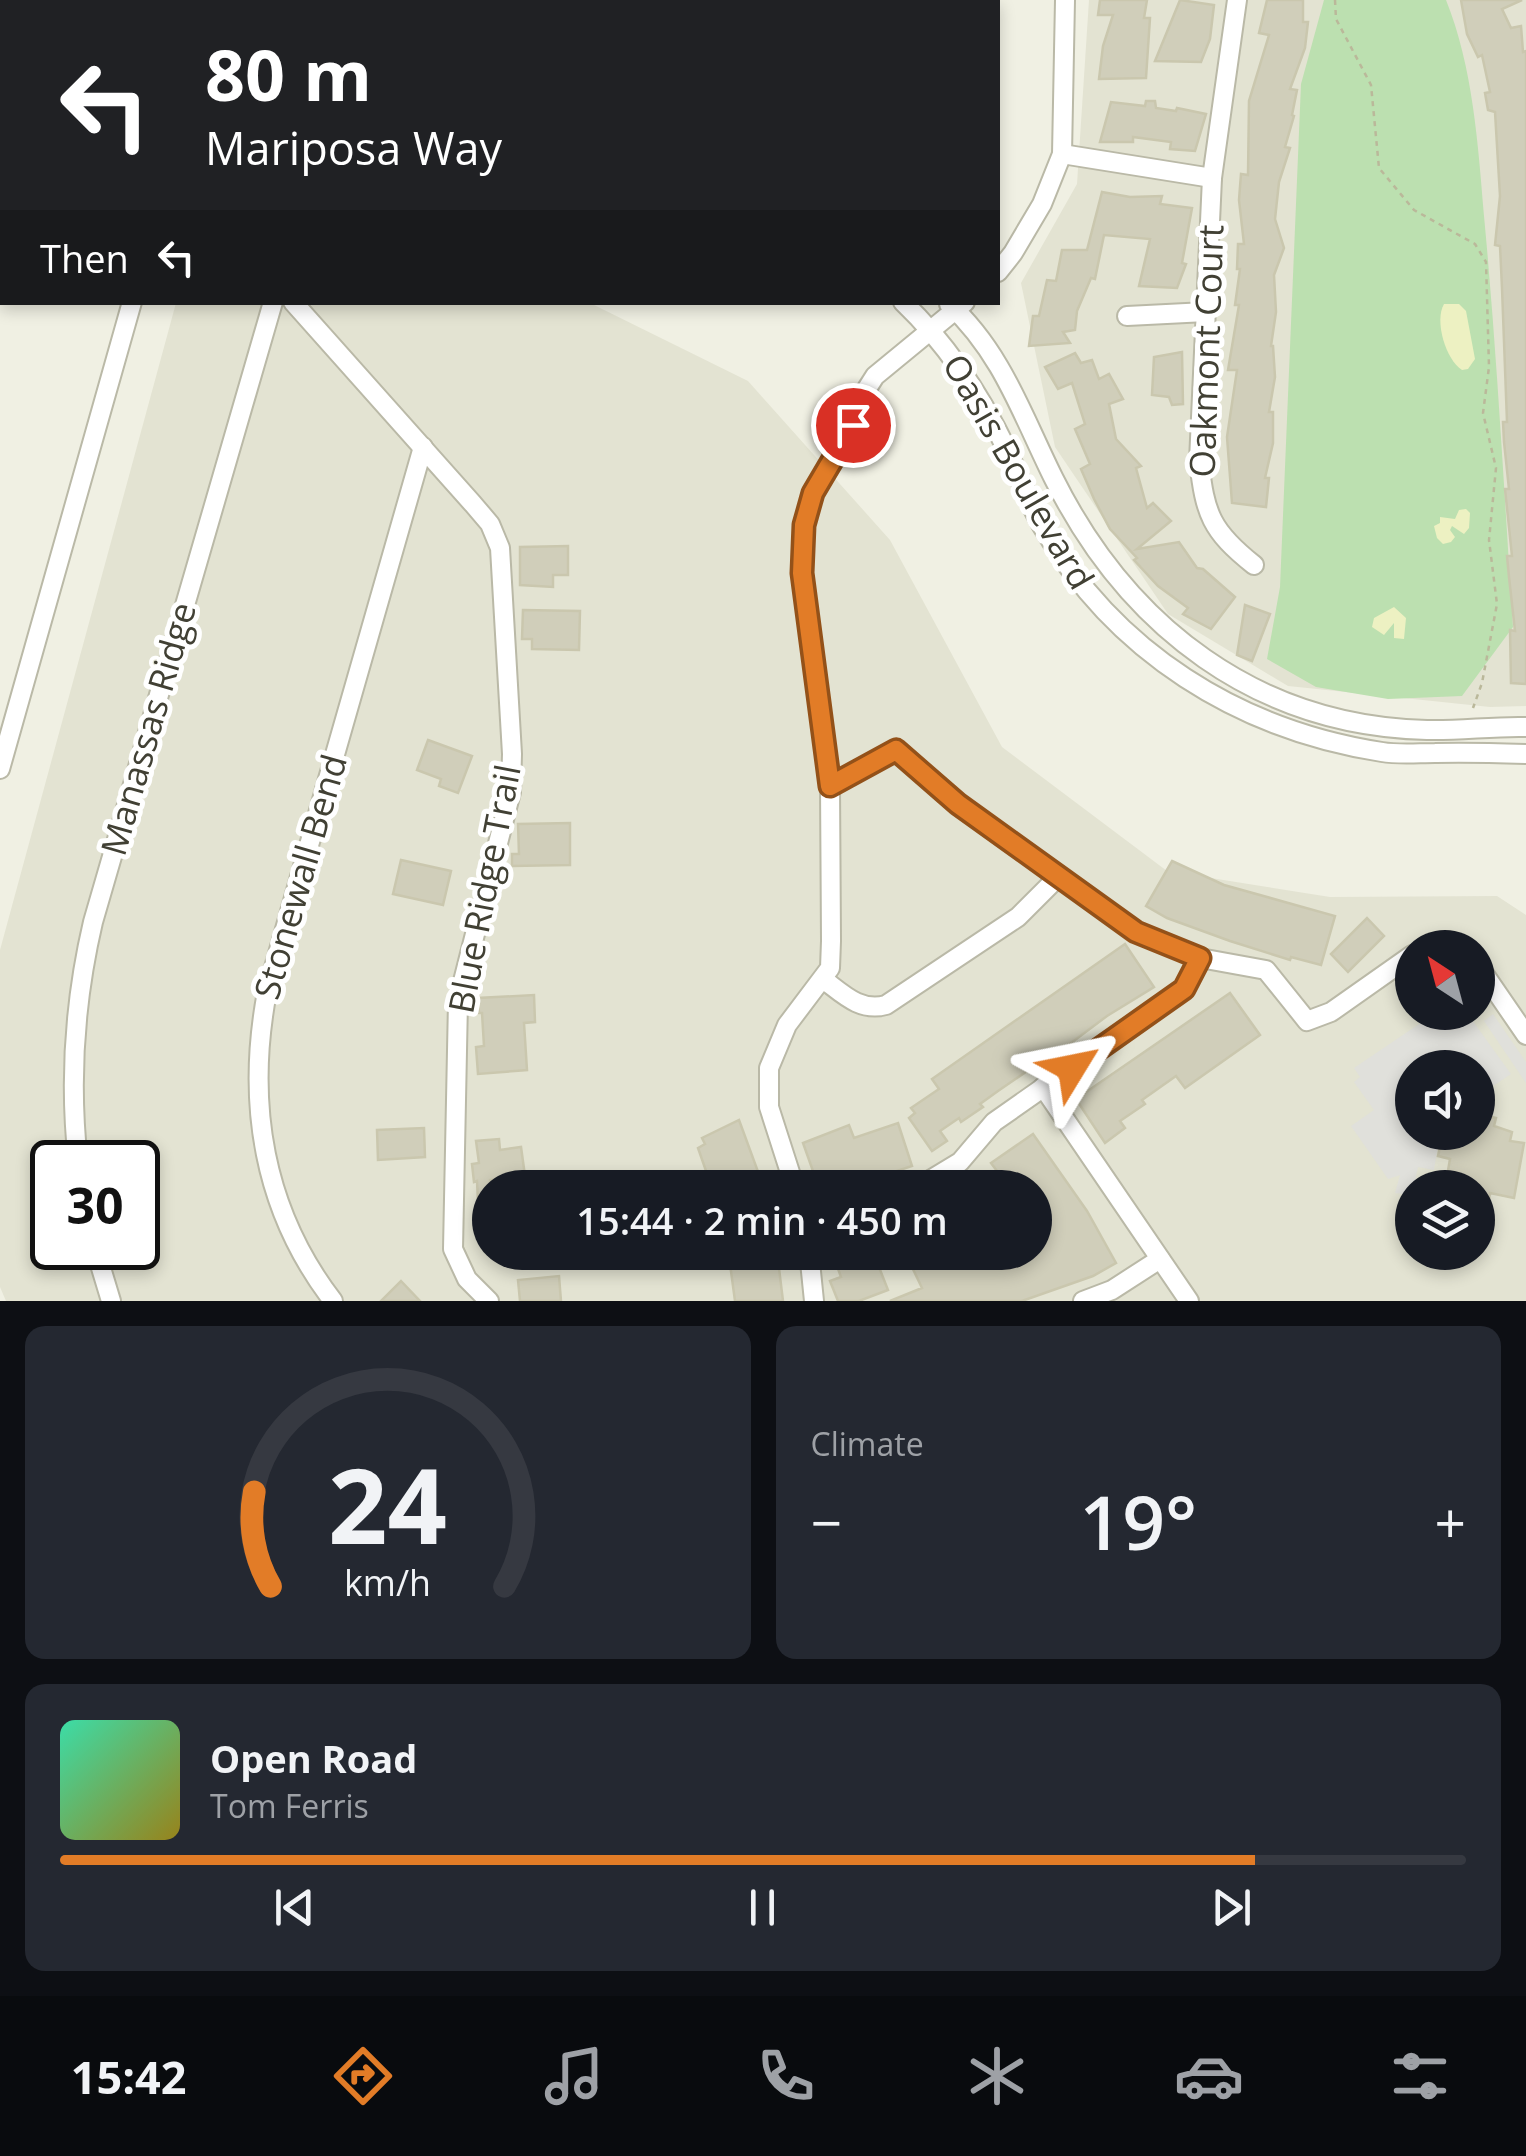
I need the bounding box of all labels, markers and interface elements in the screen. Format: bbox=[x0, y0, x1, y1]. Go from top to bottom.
text: 80 m bbox=[205, 26, 372, 122]
icon: left bbox=[40, 40, 170, 170]
text: Mariposa Way bbox=[205, 117, 502, 178]
street label: Oakmont Court bbox=[1178, 224, 1233, 478]
icon: left bbox=[149, 230, 204, 285]
text: Then bbox=[40, 232, 129, 284]
street label: Oasis Boulevard bbox=[933, 345, 1106, 597]
pin bbox=[811, 383, 896, 468]
icon: arrive bbox=[826, 398, 881, 453]
street label: Manassas Ridge bbox=[89, 597, 206, 860]
street label: Stonewall Bend bbox=[242, 749, 357, 1004]
street label: Blue Ridge Trail bbox=[436, 761, 531, 1017]
north arrow bbox=[1395, 930, 1495, 1030]
map controls bbox=[1395, 930, 1495, 1270]
position arrow bbox=[1020, 1016, 1124, 1120]
button: sound bbox=[1395, 1050, 1495, 1150]
speed limit sign: 30 bbox=[30, 1140, 160, 1270]
button: layers bbox=[1395, 1170, 1495, 1270]
text: 15:44 · 2 min · 450 m bbox=[576, 1194, 948, 1246]
text: Climate bbox=[811, 1422, 924, 1465]
text: 24 bbox=[328, 1433, 447, 1574]
text: 19° bbox=[1079, 1470, 1197, 1572]
text: − bbox=[811, 1484, 842, 1559]
text: + bbox=[1435, 1484, 1466, 1559]
text: km/h bbox=[344, 1558, 431, 1606]
text: Open Road bbox=[210, 1732, 417, 1784]
text: Tom Ferris bbox=[210, 1784, 369, 1827]
icon: previous bbox=[267, 1880, 322, 1935]
icon: pause bbox=[735, 1880, 790, 1935]
icon: next bbox=[1204, 1880, 1259, 1935]
icon: directions bbox=[328, 2041, 398, 2111]
icon: music bbox=[539, 2041, 609, 2111]
icon: phone bbox=[751, 2041, 821, 2111]
icon: climate bbox=[962, 2041, 1032, 2111]
icon: car bbox=[1174, 2041, 1244, 2111]
icon: filters bbox=[1385, 2041, 1455, 2111]
text: 15:42 bbox=[71, 2046, 186, 2107]

